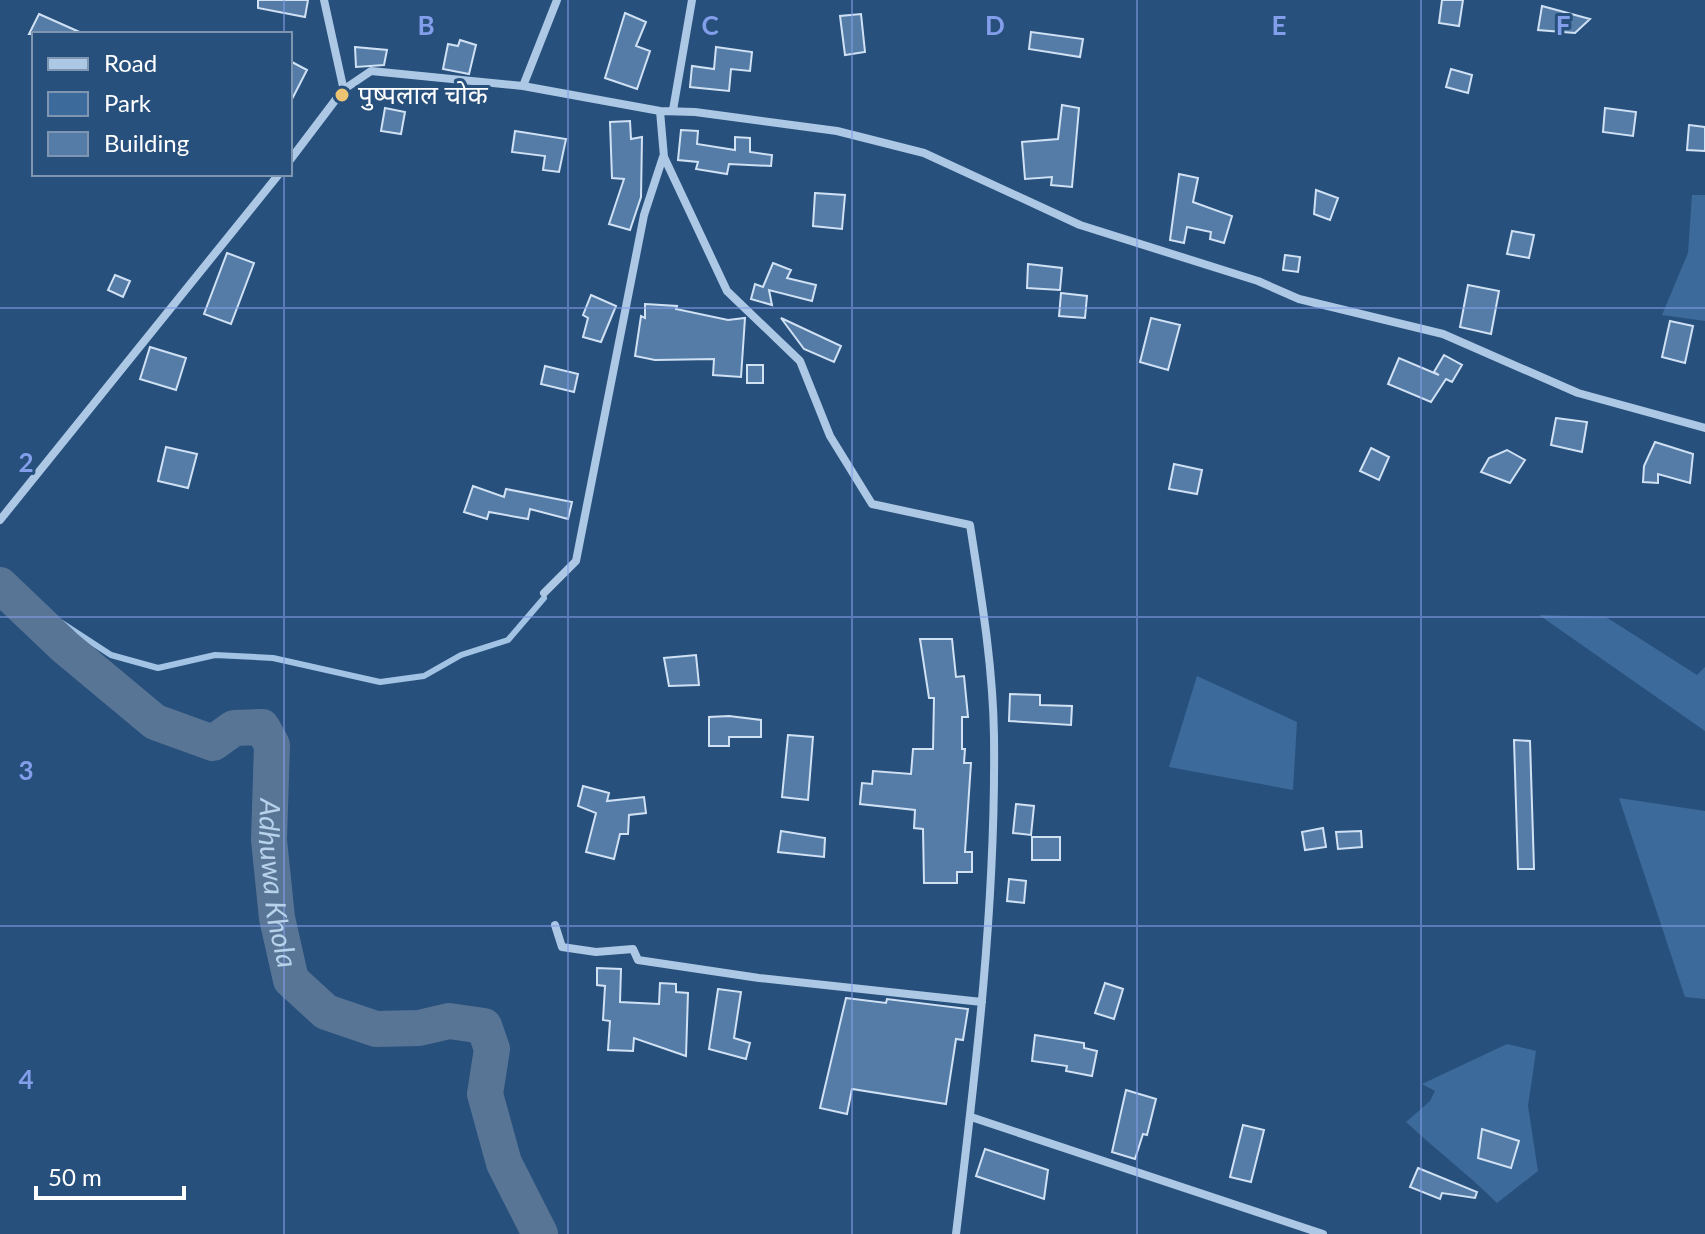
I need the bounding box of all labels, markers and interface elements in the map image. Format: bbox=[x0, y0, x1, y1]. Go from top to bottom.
text: B bbox=[417, 9, 435, 41]
text: C bbox=[701, 9, 719, 41]
text: D bbox=[985, 9, 1005, 41]
text: E bbox=[1272, 9, 1286, 41]
text: F bbox=[1556, 9, 1570, 41]
legend bbox=[32, 32, 292, 176]
text: Road bbox=[104, 48, 157, 77]
place label: पुष्पलाल चोक bbox=[358, 78, 489, 111]
marker: पुष्पलाल चोक bbox=[333, 86, 351, 104]
text: Park bbox=[104, 88, 152, 117]
text: Building bbox=[104, 128, 189, 157]
text: 2 bbox=[18, 446, 34, 478]
text: 3 bbox=[18, 754, 34, 786]
water label: Adhuwa Khola bbox=[253, 797, 306, 971]
text: 4 bbox=[18, 1063, 34, 1095]
scale bar bbox=[36, 1150, 184, 1200]
text: 50 m bbox=[48, 1162, 102, 1191]

